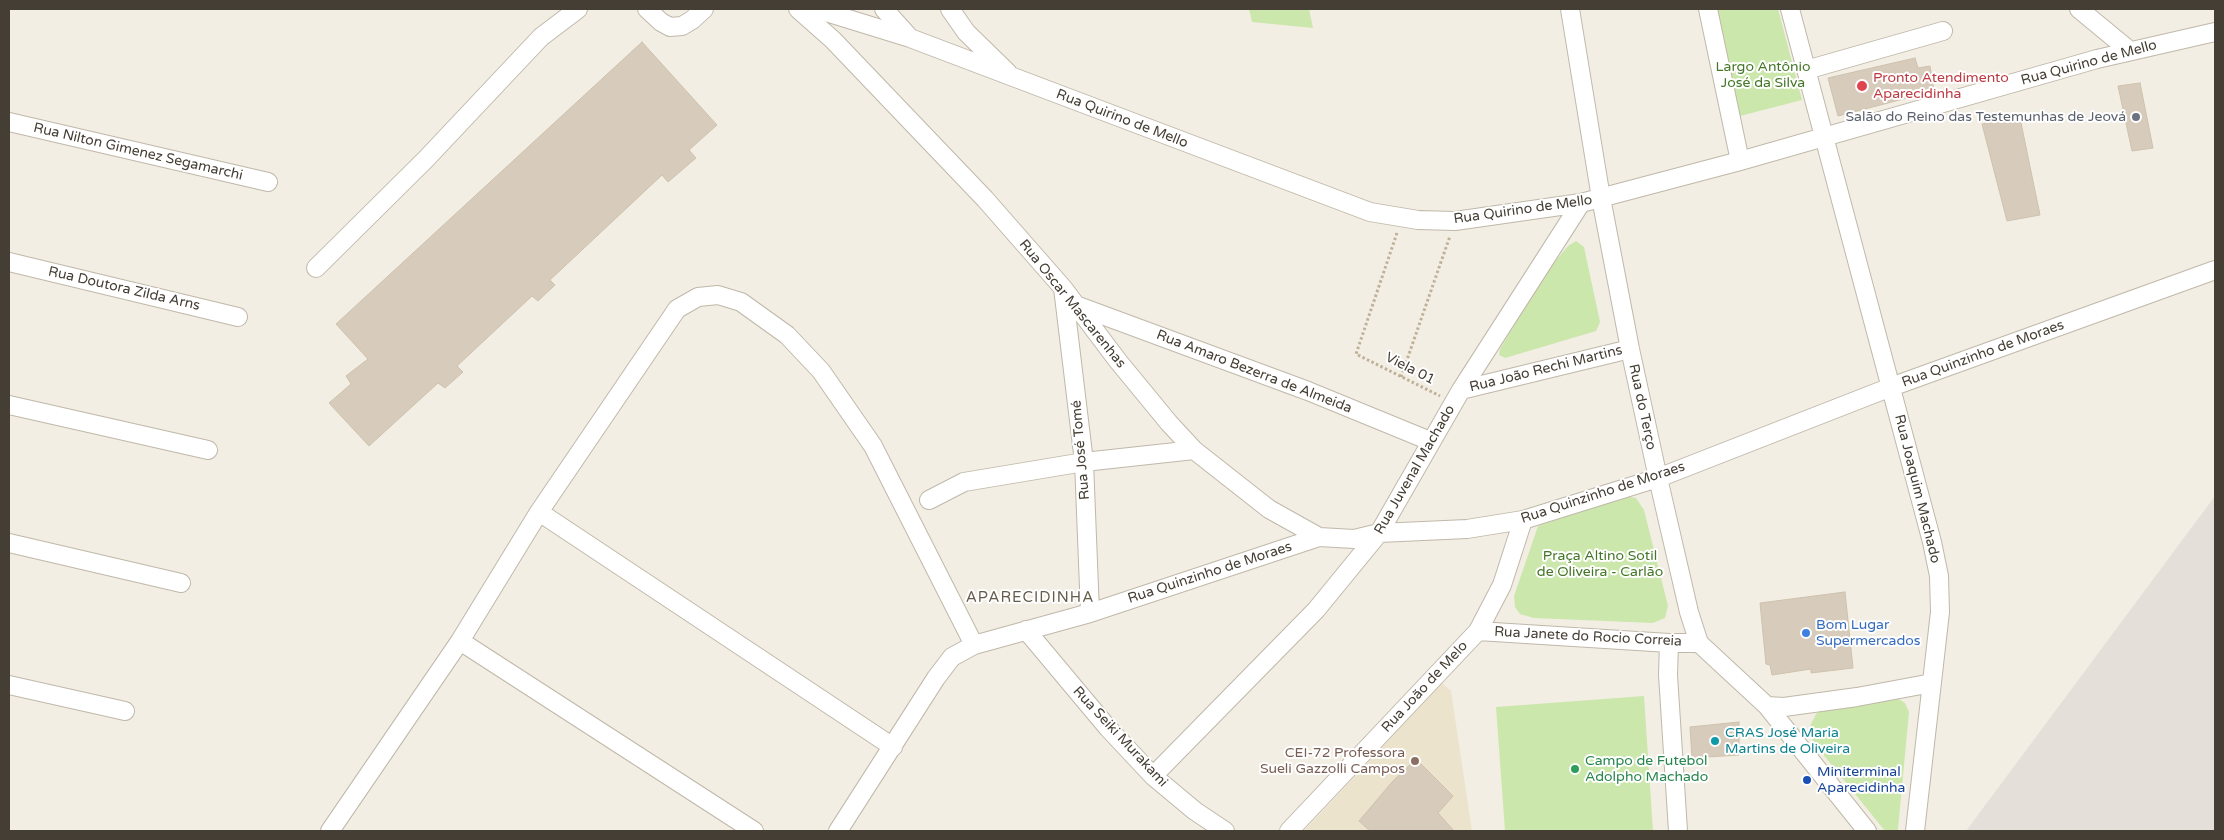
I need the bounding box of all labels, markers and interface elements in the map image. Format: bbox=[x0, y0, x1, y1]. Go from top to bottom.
street label: Rua Quirino de Mello bbox=[2019, 37, 2159, 89]
park label: Largo Antônio José da Silva bbox=[1715, 59, 1811, 92]
place label: Pronto Atendimento Aparecidinha bbox=[1873, 70, 2009, 102]
marker: Pronto Atendimento Aparecidinha bbox=[1855, 79, 1869, 93]
street label: Rua Quirino de Mello bbox=[1054, 86, 1190, 152]
place label: Salão do Reino das Testemunhas de Jeová bbox=[1845, 109, 2126, 125]
marker: Salão do Reino das Testemunhas de Jeová bbox=[2130, 111, 2142, 123]
street label: Rua Nilton Gimenez Segamarchi bbox=[32, 120, 244, 184]
street label: Rua Quirino de Mello bbox=[1453, 192, 1593, 228]
street label: Rua Oscar Mascarenhas bbox=[1015, 236, 1129, 372]
street label: Rua Doutora Zilda Arns bbox=[47, 263, 201, 315]
street label: Rua Quinzinho de Moraes bbox=[1900, 317, 2066, 391]
street label: Rua Amaro Bezerra de Almeida bbox=[1154, 327, 1354, 417]
street label: Rua João Rechi Martins bbox=[1468, 342, 1624, 396]
street label: Viela 01 bbox=[1382, 349, 1438, 389]
street label: Rua do Terço bbox=[1625, 362, 1659, 452]
street label: Rua José Tomé bbox=[1068, 399, 1094, 501]
street label: Rua Juvenal Machado bbox=[1371, 402, 1459, 538]
street label: Rua Joaquim Machado bbox=[1890, 413, 1944, 565]
street label: Rua Quinzinho de Moraes bbox=[1519, 459, 1687, 527]
street label: Rua Quinzinho de Moraes bbox=[1126, 539, 1294, 607]
park label: Praça Altino Sotil de Oliveira - Carlão bbox=[1537, 548, 1663, 580]
district label: APARECIDINHA bbox=[964, 589, 1096, 607]
place label: Bom Lugar Supermercados bbox=[1816, 617, 1920, 650]
street label: Rua Janete do Rocio Correia bbox=[1494, 624, 1682, 650]
marker: Bom Lugar Supermercados bbox=[1800, 627, 1812, 639]
street label: Rua João de Melo bbox=[1378, 638, 1472, 736]
street label: Rua Seiki Murakami bbox=[1069, 683, 1171, 791]
place label: CRAS José Maria Martins de Oliveira bbox=[1725, 725, 1850, 758]
marker: CRAS José Maria Martins de Oliveira bbox=[1709, 735, 1721, 747]
place label: CEI-72 Professora Sueli Gazzolli Campos bbox=[1260, 745, 1405, 778]
place label: Campo de Futebol Adolpho Machado bbox=[1585, 753, 1708, 786]
marker: CEI-72 Professora Sueli Gazzolli Campos bbox=[1409, 755, 1421, 767]
marker: Campo de Futebol Adolpho Machado bbox=[1569, 763, 1581, 775]
place label: Miniterminal Aparecidinha bbox=[1817, 764, 1905, 796]
marker: Miniterminal Aparecidinha bbox=[1801, 774, 1813, 786]

